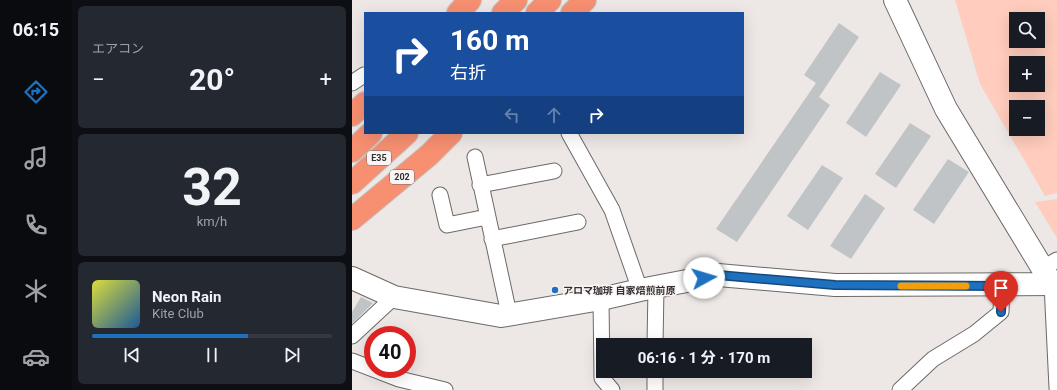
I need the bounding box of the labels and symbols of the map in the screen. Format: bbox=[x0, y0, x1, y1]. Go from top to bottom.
road number: E35 bbox=[367, 151, 391, 165]
road number: 202 bbox=[390, 170, 414, 184]
position arrow bbox=[683, 257, 725, 299]
pin bbox=[984, 271, 1018, 312]
marker: アロマ珈琲 自家焙煎前原 bbox=[550, 285, 560, 295]
place label: アロマ珈琲 自家焙煎前原 bbox=[563, 285, 676, 296]
speed limit sign: 40 bbox=[364, 326, 416, 378]

